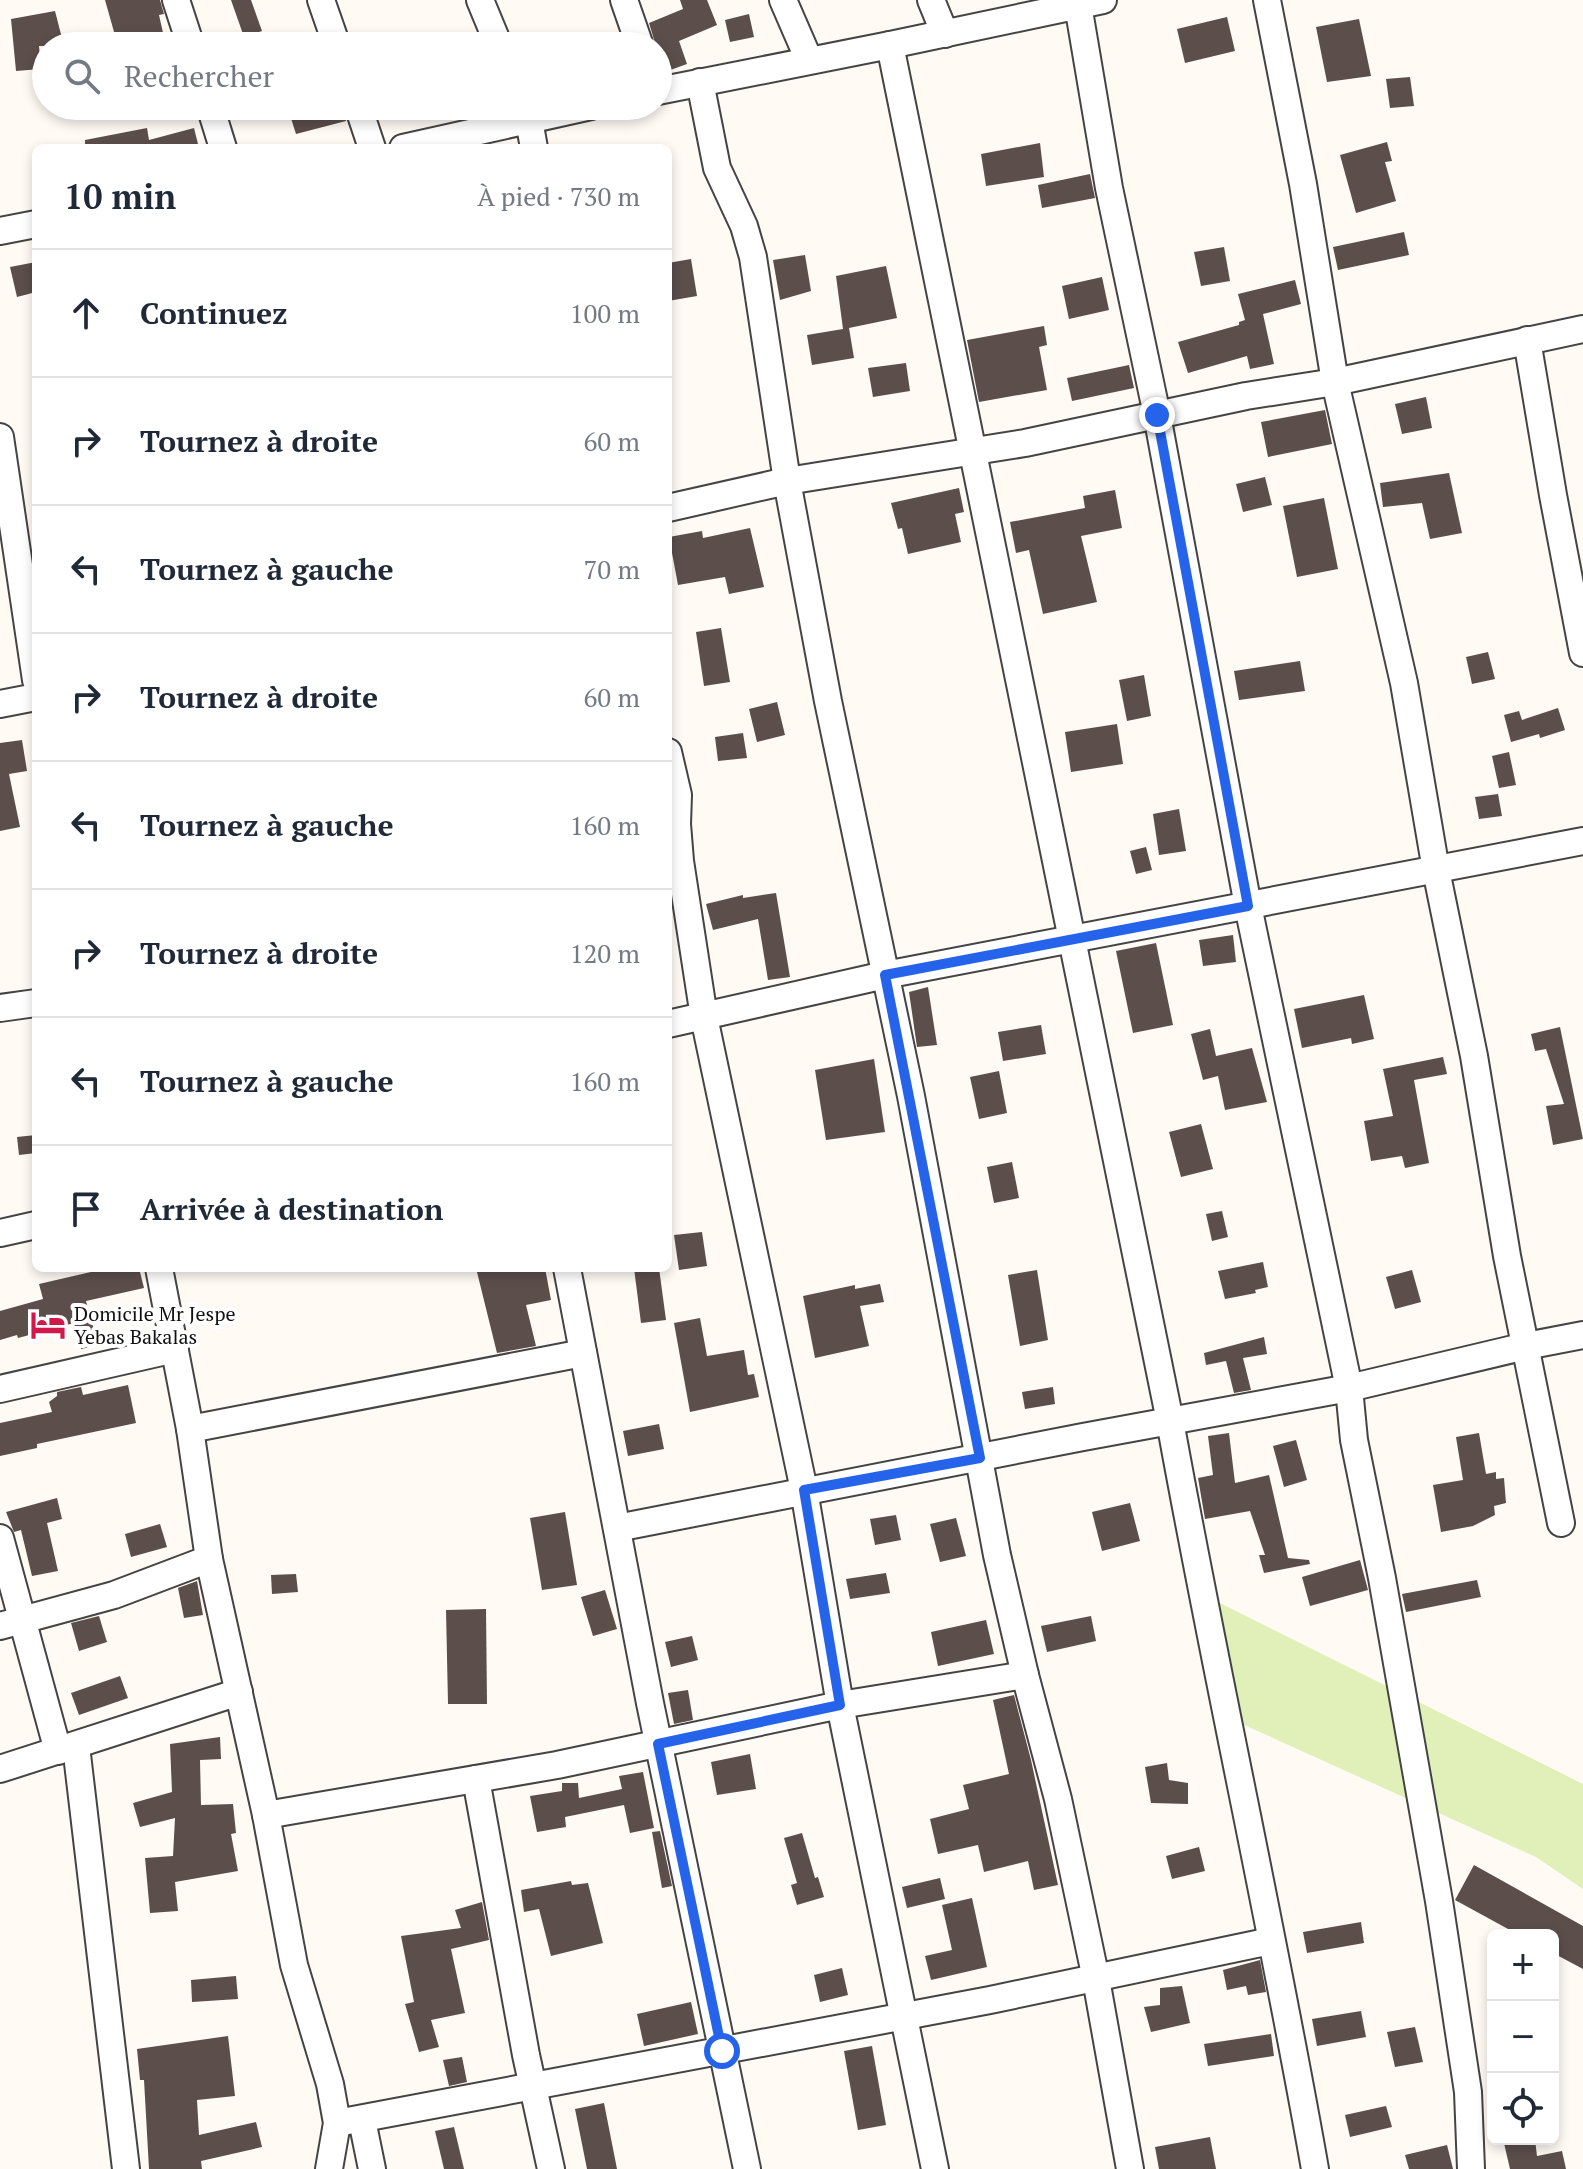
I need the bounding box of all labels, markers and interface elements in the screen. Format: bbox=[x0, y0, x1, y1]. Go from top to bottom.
search box bbox=[32, 32, 672, 120]
icon: search bbox=[60, 54, 104, 98]
text: Rechercher bbox=[124, 56, 274, 96]
text: 10 min bbox=[64, 174, 176, 219]
text: À pied · 730 m bbox=[477, 179, 640, 213]
icon: ahead bbox=[64, 291, 108, 335]
text: Continuez bbox=[140, 293, 287, 333]
text: 100 m bbox=[570, 296, 640, 330]
route end bbox=[1139, 397, 1175, 433]
icon: right bbox=[64, 419, 108, 463]
text: Tournez à droite bbox=[140, 421, 378, 461]
text: 60 m bbox=[584, 424, 640, 458]
icon: left bbox=[64, 547, 108, 591]
text: Tournez à gauche bbox=[140, 549, 394, 589]
text: 70 m bbox=[584, 552, 640, 586]
icon: right bbox=[64, 675, 108, 719]
text: Tournez à droite bbox=[140, 677, 378, 717]
text: 60 m bbox=[584, 680, 640, 714]
icon: left bbox=[64, 803, 108, 847]
text: Tournez à gauche bbox=[140, 805, 394, 845]
text: 160 m bbox=[570, 808, 640, 842]
icon: right bbox=[64, 931, 108, 975]
text: Tournez à droite bbox=[140, 933, 378, 973]
text: 120 m bbox=[570, 936, 640, 970]
icon: left bbox=[64, 1059, 108, 1103]
text: Tournez à gauche bbox=[140, 1061, 394, 1101]
text: 160 m bbox=[570, 1064, 640, 1098]
icon: arrive bbox=[64, 1187, 108, 1231]
text: Arrivée à destination bbox=[140, 1189, 443, 1229]
place label: Domicile Mr Jespe Yebas Bakalas bbox=[74, 1300, 236, 1350]
hotel icon: Domicile Mr Jespe Yebas Bakalas bbox=[29, 1306, 67, 1344]
map controls bbox=[1487, 1929, 1559, 2145]
button: + bbox=[1487, 1929, 1559, 2001]
button: − bbox=[1487, 2001, 1559, 2073]
route start bbox=[704, 2033, 740, 2069]
button: locate bbox=[1487, 2073, 1559, 2145]

